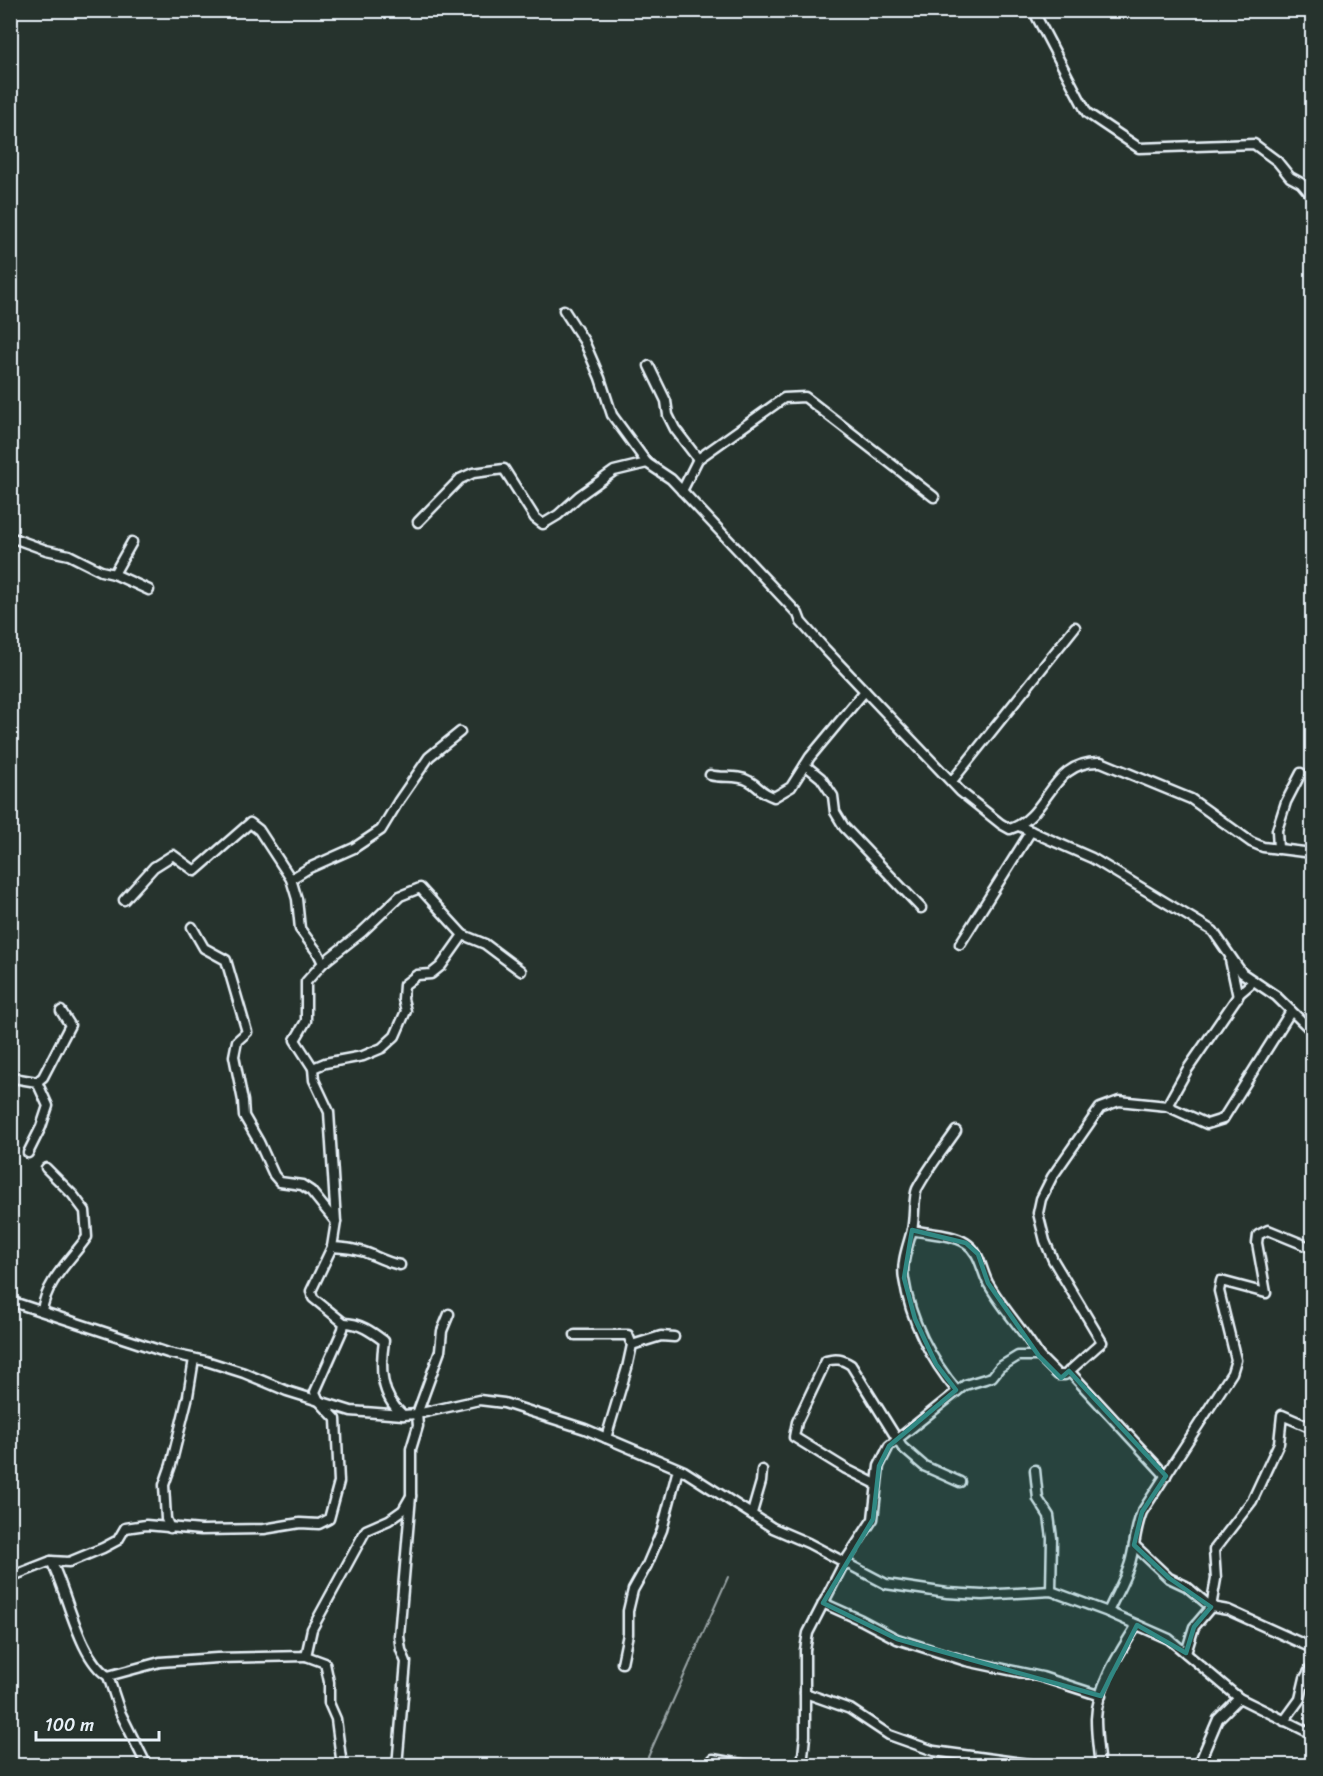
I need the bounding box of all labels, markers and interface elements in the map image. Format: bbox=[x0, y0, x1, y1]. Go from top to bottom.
scale bar bbox=[36, 1704, 159, 1742]
text: 100 m bbox=[45, 1709, 94, 1741]

